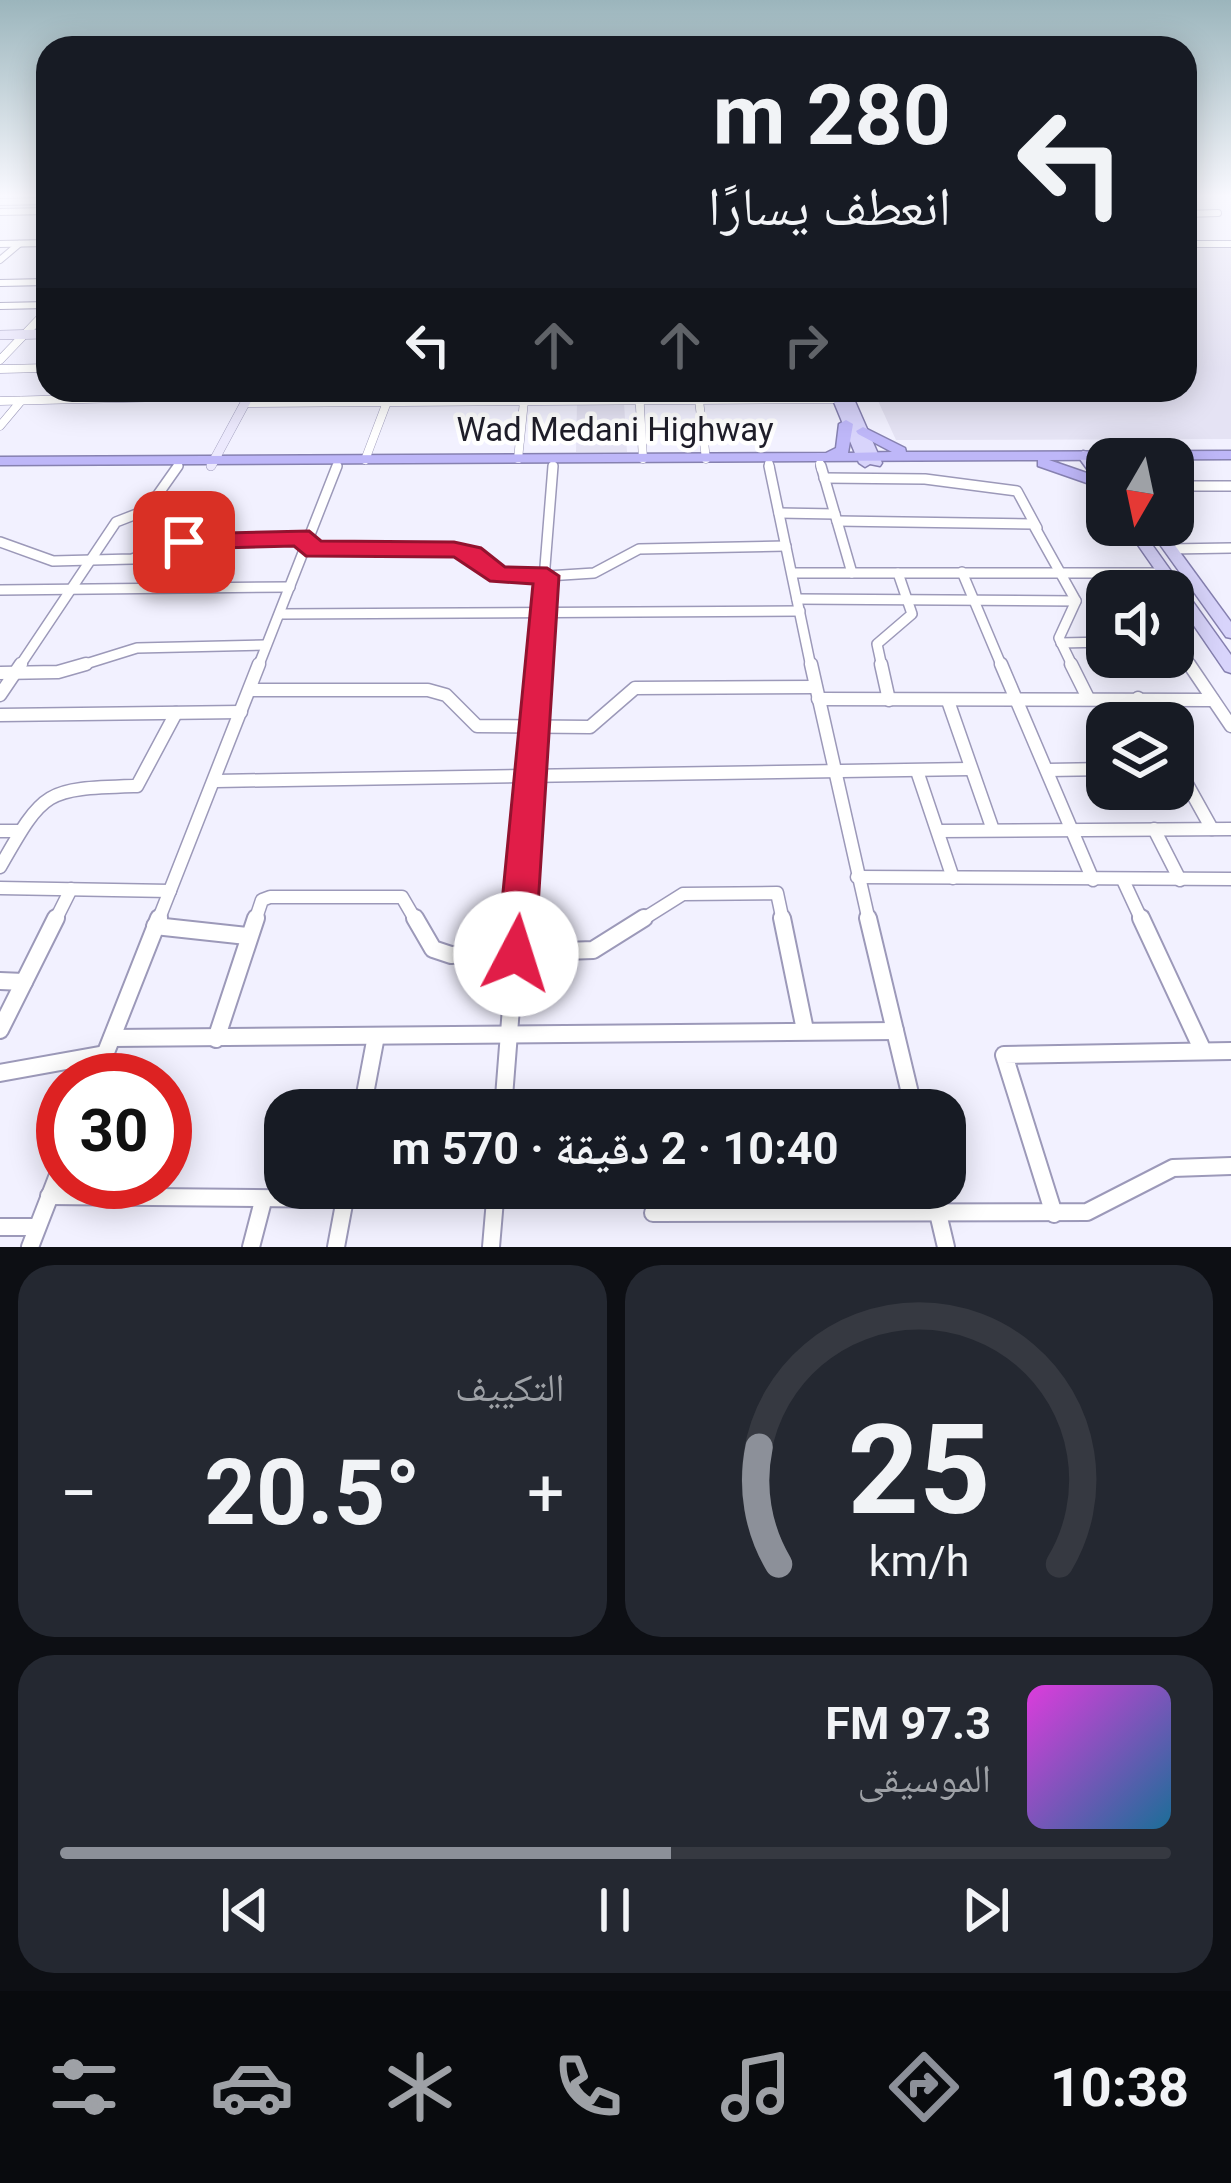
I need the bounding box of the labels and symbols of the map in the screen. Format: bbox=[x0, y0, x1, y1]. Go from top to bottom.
street label: Wad Medani Highway bbox=[456, 410, 774, 449]
north arrow bbox=[1086, 438, 1194, 546]
pin bbox=[133, 491, 235, 593]
position arrow bbox=[453, 891, 579, 1017]
speed limit sign: 30 bbox=[36, 1053, 192, 1209]

